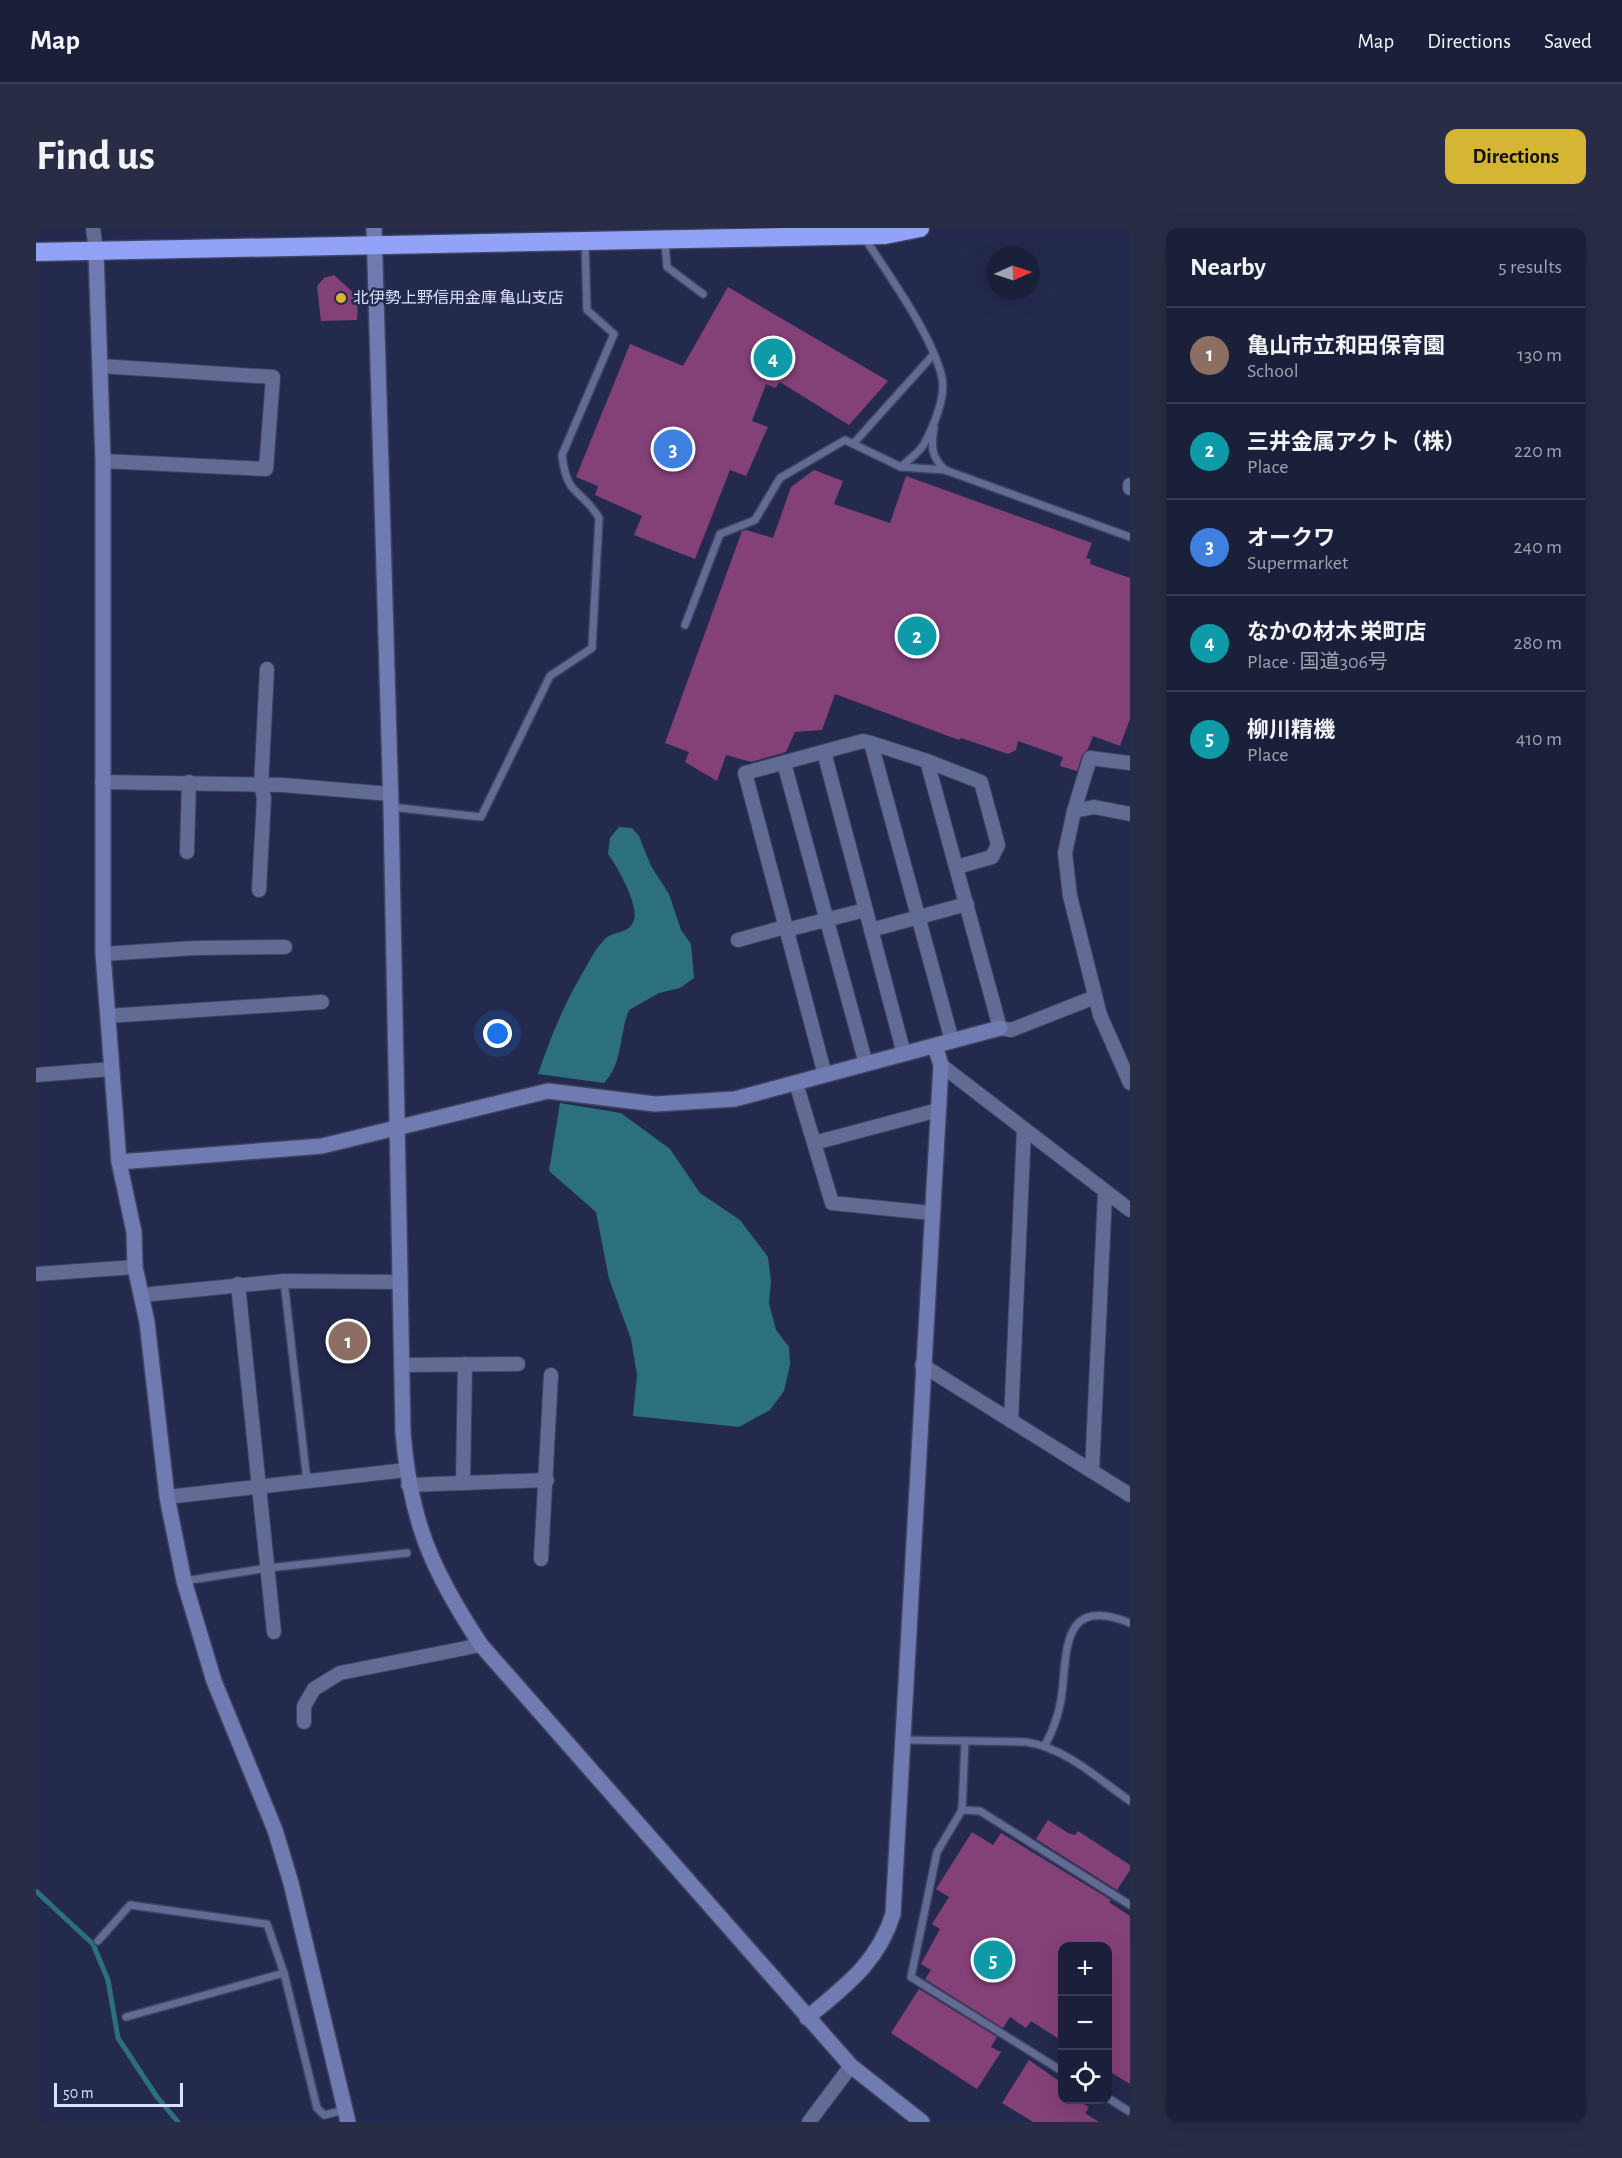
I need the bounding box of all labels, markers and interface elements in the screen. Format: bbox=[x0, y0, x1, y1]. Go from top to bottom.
text: Map bbox=[30, 27, 80, 55]
text: Map bbox=[1358, 31, 1394, 52]
text: Directions bbox=[1427, 31, 1511, 52]
text: Saved bbox=[1544, 31, 1592, 52]
button: Directions bbox=[1445, 129, 1586, 184]
text: Find us bbox=[36, 135, 155, 177]
north arrow bbox=[986, 246, 1040, 300]
text: Nearby bbox=[1190, 254, 1266, 280]
text: 5 results bbox=[1498, 257, 1562, 277]
place label: 北伊勢上野信用金庫 亀山支店 bbox=[353, 289, 564, 306]
marker: 北伊勢上野信用金庫 亀山支店 bbox=[334, 291, 348, 305]
text: 亀山市立和田保育園 bbox=[1247, 335, 1445, 357]
pin: 4 bbox=[754, 336, 792, 380]
text: 1 bbox=[1206, 345, 1213, 365]
text: 130 m bbox=[1517, 345, 1562, 365]
text: School bbox=[1247, 361, 1299, 381]
pin: 3 bbox=[654, 426, 692, 472]
text: 三井金属アクト（株） bbox=[1247, 431, 1466, 453]
text: 2 bbox=[1205, 441, 1214, 461]
text: 220 m bbox=[1514, 441, 1562, 461]
text: Place bbox=[1247, 457, 1288, 477]
text: オークワ bbox=[1247, 527, 1335, 549]
text: 3 bbox=[1205, 537, 1214, 557]
text: 240 m bbox=[1513, 537, 1562, 557]
text: Supermarket bbox=[1247, 553, 1348, 573]
pin: 2 bbox=[898, 614, 936, 658]
text: なかの材木 栄町店 bbox=[1247, 621, 1426, 643]
text: 4 bbox=[1204, 633, 1215, 653]
text: 280 m bbox=[1514, 633, 1562, 653]
text: Place · 国道306号 bbox=[1247, 652, 1388, 672]
text: 柳川精機 bbox=[1247, 719, 1335, 741]
text: 5 bbox=[1205, 729, 1214, 749]
text: 410 m bbox=[1516, 729, 1562, 749]
text: Place bbox=[1247, 745, 1288, 765]
your location bbox=[483, 1019, 512, 1048]
pin: 1 bbox=[328, 1318, 368, 1364]
pin: 5 bbox=[974, 1938, 1012, 1982]
map controls bbox=[1058, 1942, 1112, 2104]
button: + bbox=[1058, 1942, 1112, 1996]
button: − bbox=[1058, 1996, 1112, 2050]
button: locate bbox=[1058, 2050, 1112, 2104]
scale bar bbox=[54, 2080, 183, 2108]
text: 50 m bbox=[63, 2085, 94, 2101]

